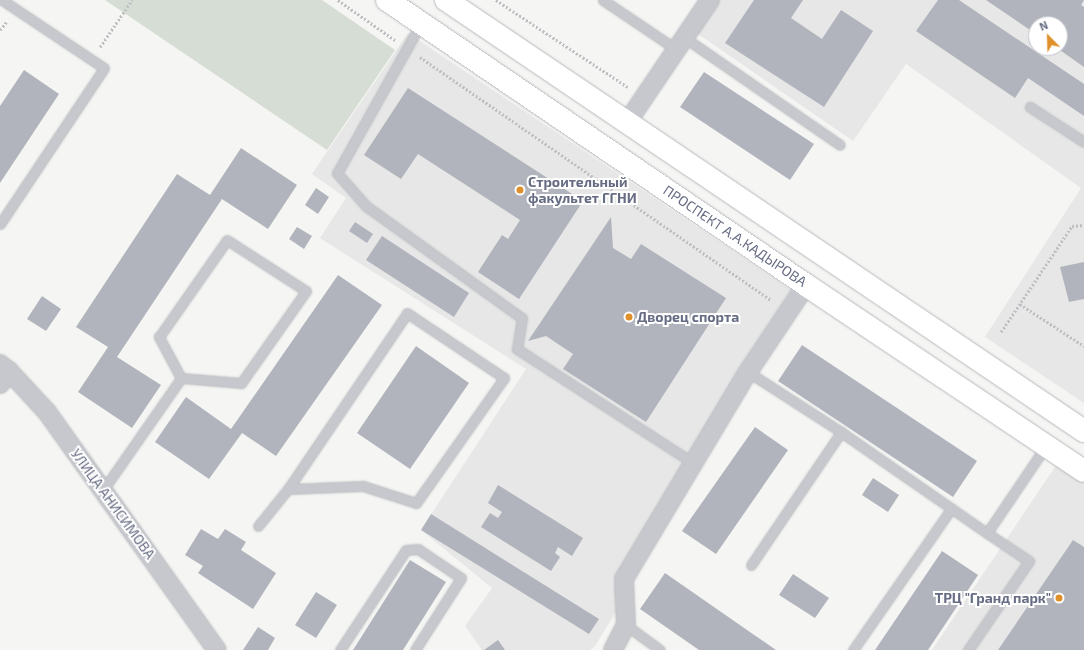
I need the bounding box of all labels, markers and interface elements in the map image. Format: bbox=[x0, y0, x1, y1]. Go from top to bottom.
north arrow bbox=[1028, 16, 1068, 56]
text: N bbox=[1037, 18, 1050, 33]
place label: Строительный факультет ГГНИ bbox=[528, 174, 637, 206]
street label: ПРОСПЕКТ А.А.КАДЫРОВА bbox=[660, 182, 810, 290]
marker: Строительный факультет ГГНИ bbox=[515, 185, 525, 195]
place label: Дворец спорта bbox=[637, 309, 739, 325]
marker: Дворец спорта bbox=[624, 312, 634, 322]
street label: УЛИЦА АНИСИМОВА bbox=[67, 446, 159, 562]
place label: ТРЦ "Гранд парк" bbox=[935, 590, 1051, 606]
marker: ТРЦ "Гранд парк" bbox=[1054, 593, 1064, 603]

